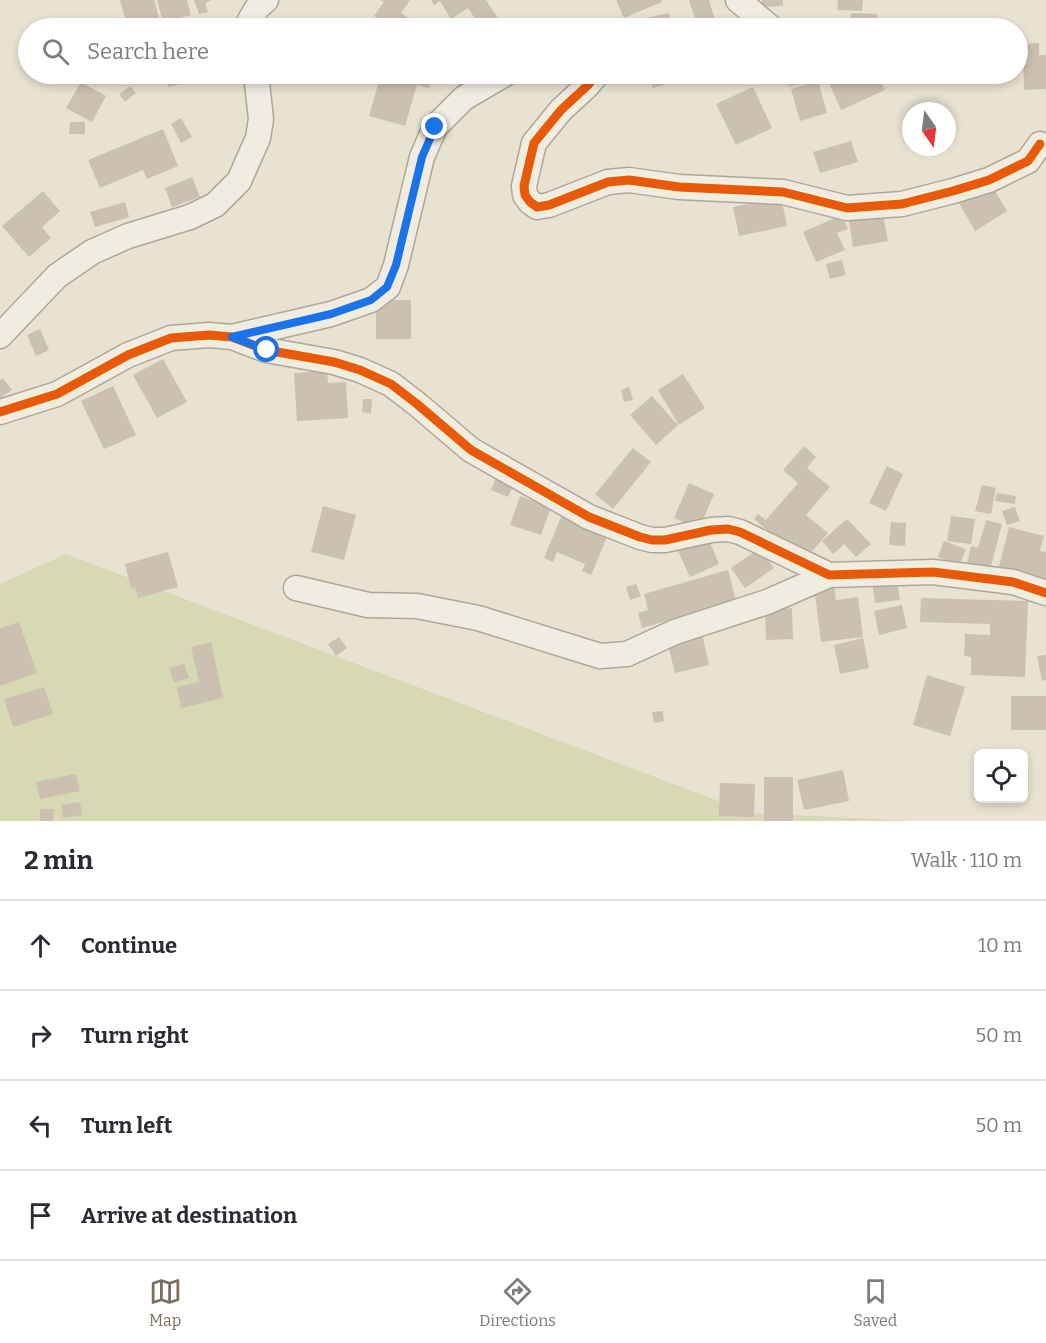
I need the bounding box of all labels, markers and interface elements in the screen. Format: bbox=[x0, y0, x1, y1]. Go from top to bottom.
search box bbox=[18, 18, 1028, 84]
icon: search bbox=[39, 35, 72, 68]
text: Search here bbox=[87, 38, 209, 65]
north arrow bbox=[902, 102, 956, 156]
route end bbox=[421, 113, 447, 139]
route start bbox=[253, 336, 279, 362]
map controls bbox=[974, 749, 1028, 803]
button: locate bbox=[974, 749, 1028, 803]
text: 2 min bbox=[24, 845, 93, 876]
text: Walk · 110 m bbox=[911, 848, 1022, 872]
icon: ahead bbox=[24, 929, 57, 962]
text: Continue bbox=[81, 932, 177, 959]
text: 10 m bbox=[978, 933, 1022, 957]
icon: right bbox=[24, 1019, 57, 1052]
text: Turn right bbox=[81, 1022, 189, 1049]
text: 50 m bbox=[975, 1023, 1022, 1047]
icon: left bbox=[24, 1109, 57, 1142]
text: Turn left bbox=[81, 1112, 173, 1139]
text: 50 m bbox=[975, 1113, 1022, 1137]
icon: arrive bbox=[24, 1199, 57, 1232]
text: Arrive at destination bbox=[81, 1202, 297, 1229]
tab: Map bbox=[149, 1275, 182, 1330]
tab: Directions bbox=[479, 1275, 556, 1330]
tab: Saved bbox=[853, 1275, 897, 1330]

